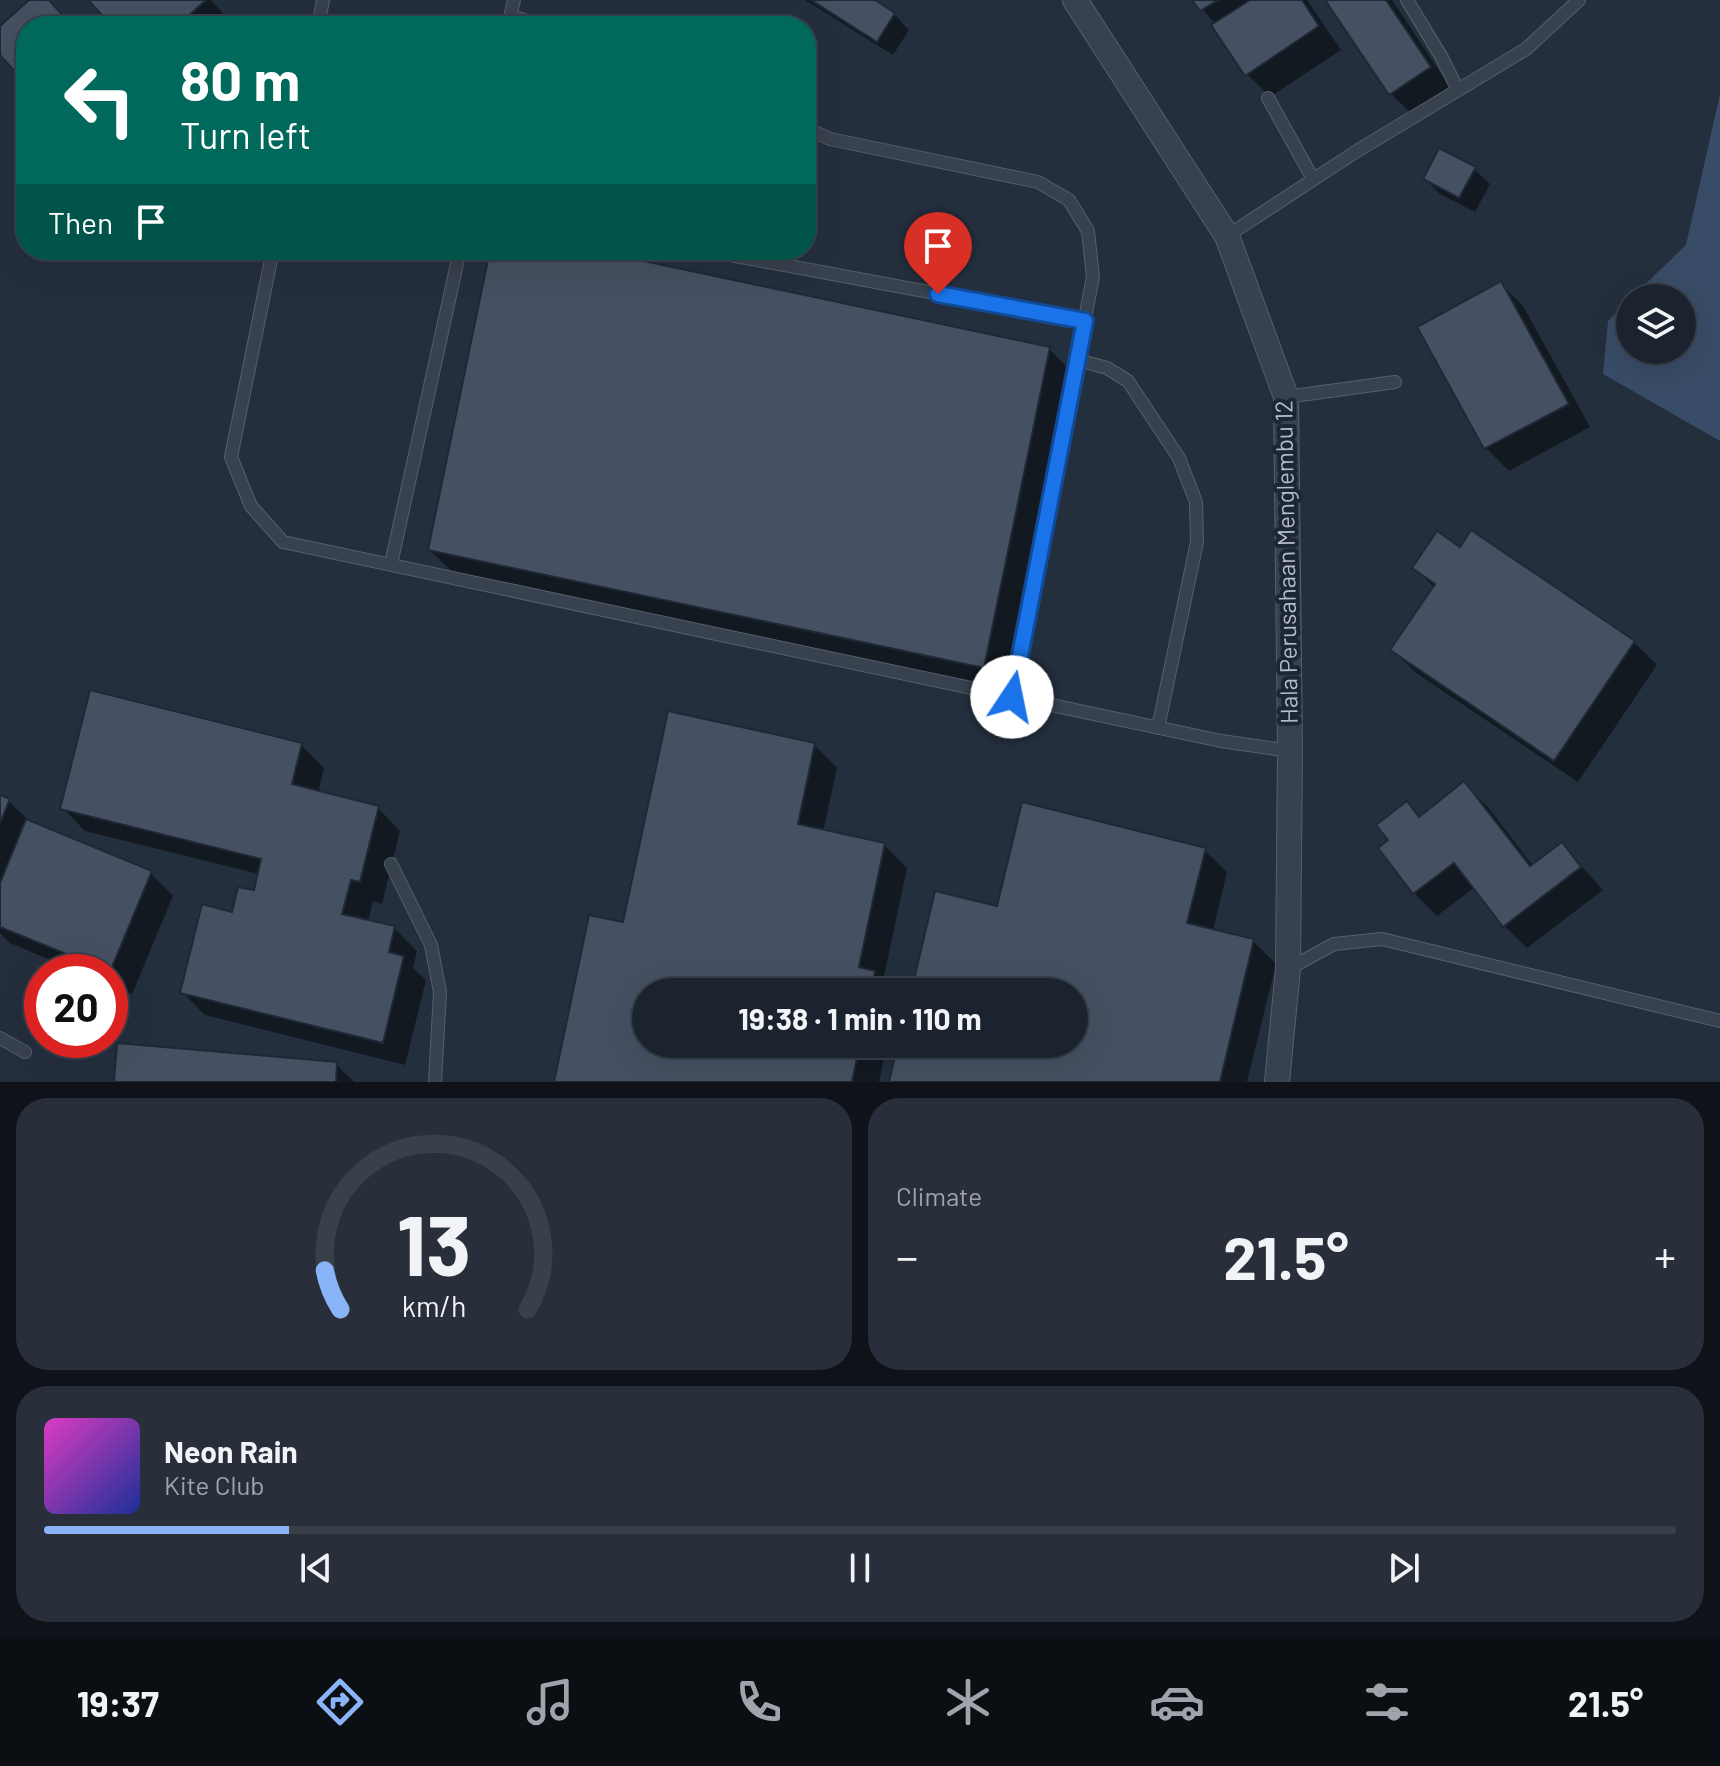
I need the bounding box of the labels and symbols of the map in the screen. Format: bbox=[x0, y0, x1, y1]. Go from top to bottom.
pin bbox=[904, 212, 972, 294]
street label: Hala Perusahaan Menglembu 12 bbox=[1268, 400, 1303, 724]
position arrow bbox=[970, 655, 1054, 739]
speed limit sign: 20 bbox=[24, 954, 128, 1058]

